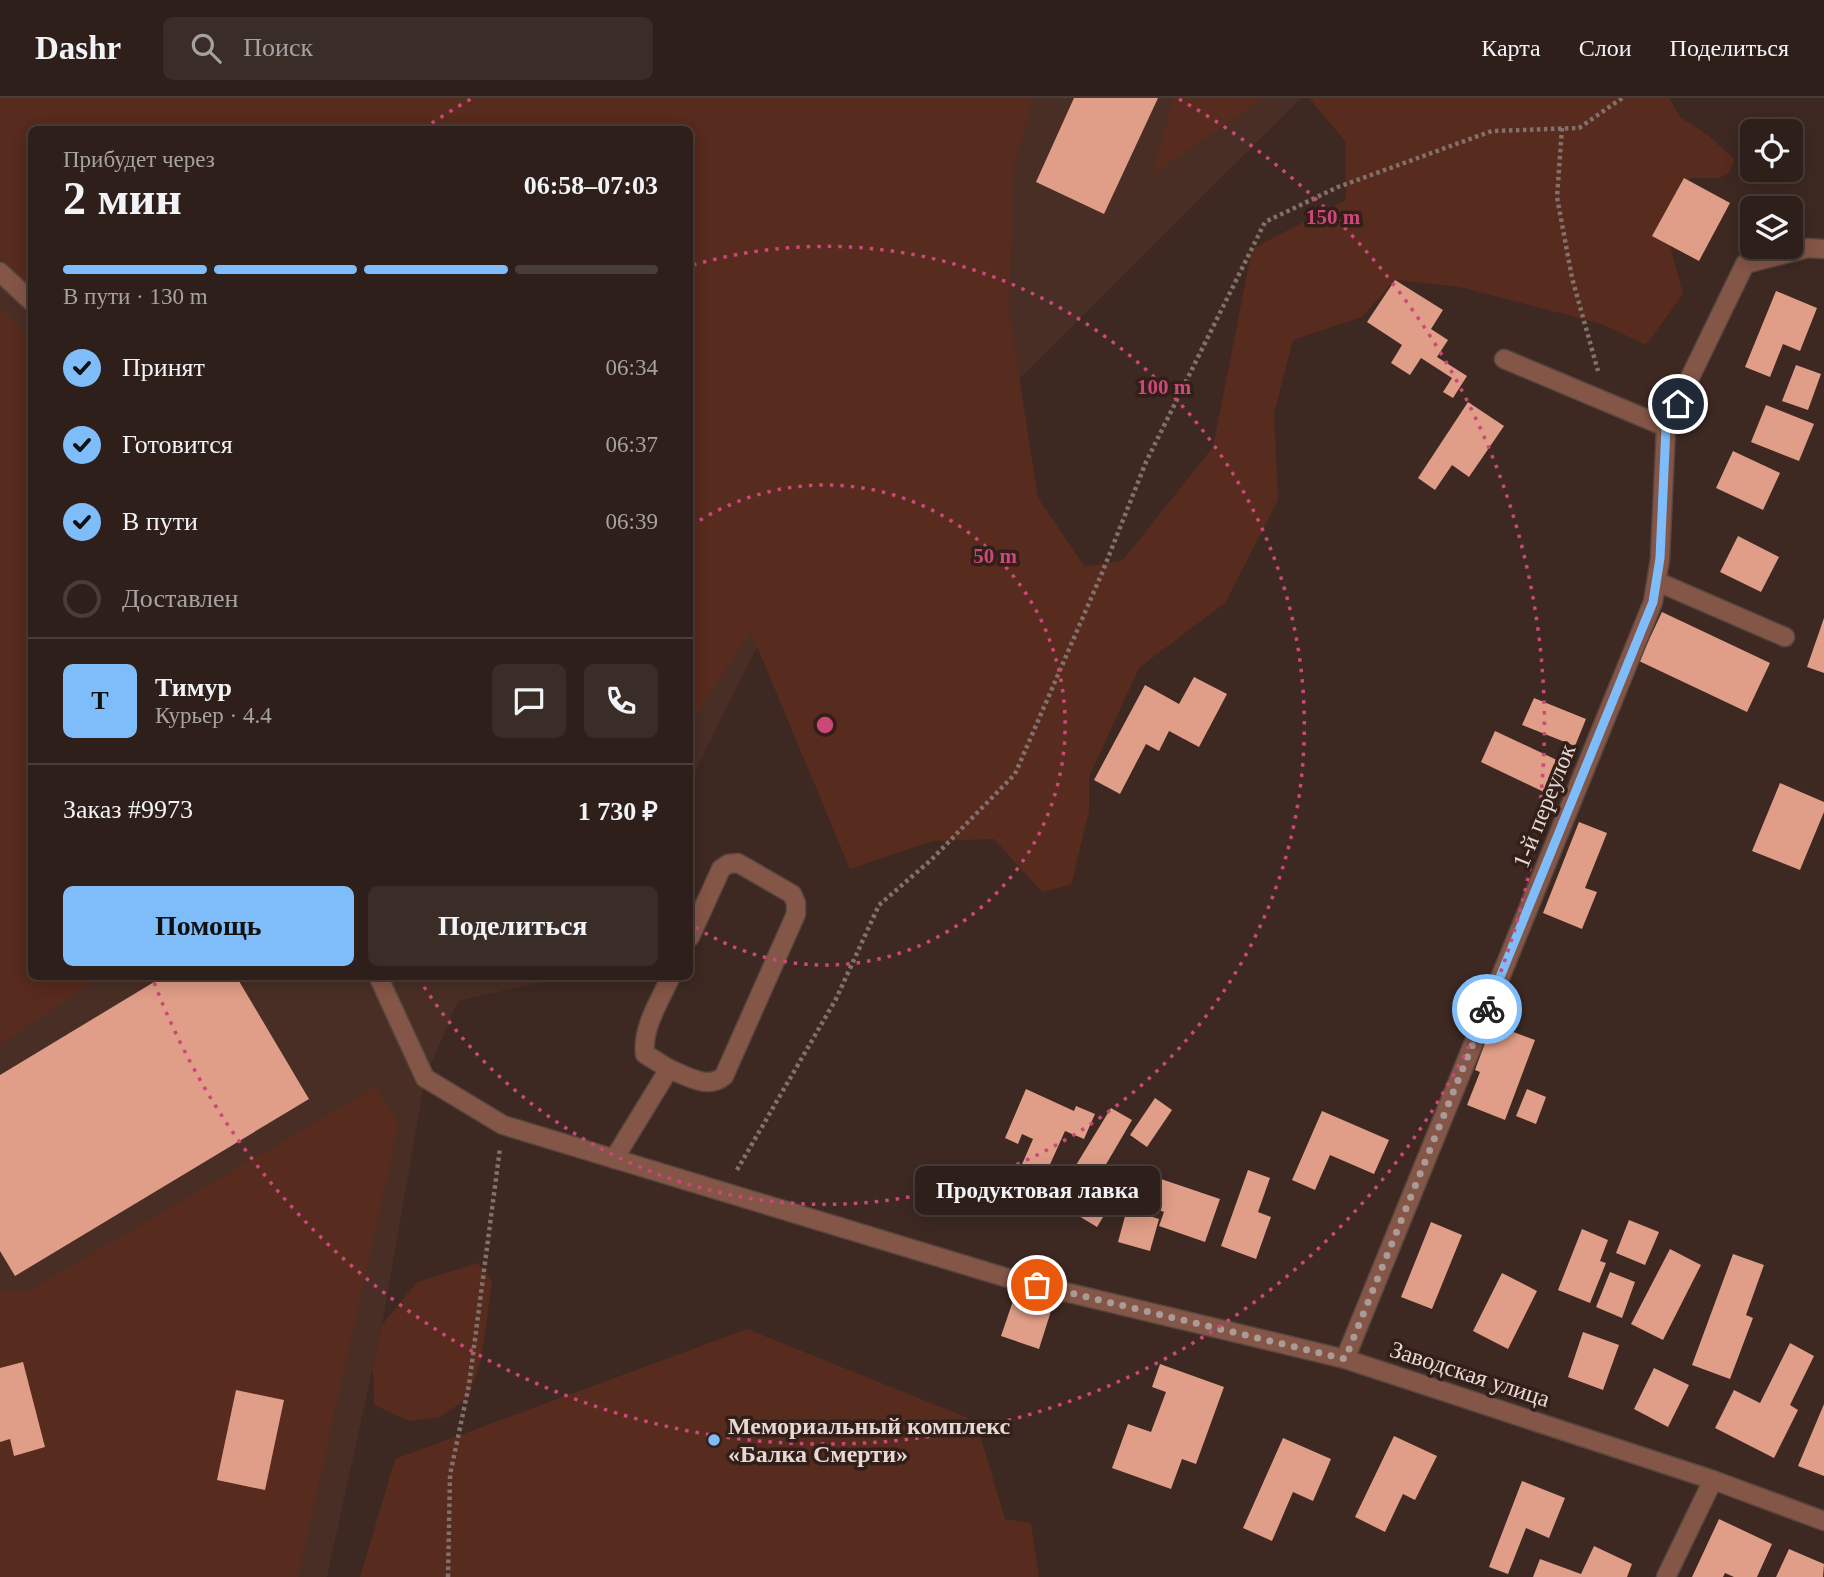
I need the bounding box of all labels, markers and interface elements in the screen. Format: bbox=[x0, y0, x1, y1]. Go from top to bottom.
search box bbox=[163, 17, 653, 80]
icon: search bbox=[187, 29, 225, 67]
text: Dashr bbox=[35, 30, 121, 66]
text: Поиск bbox=[243, 33, 313, 62]
text: Карта bbox=[1481, 35, 1541, 61]
text: Слои bbox=[1579, 35, 1632, 61]
text: Поделиться bbox=[1670, 35, 1789, 61]
map controls bbox=[1740, 119, 1803, 259]
button: locate bbox=[1740, 119, 1803, 182]
text: Прибудет через bbox=[63, 147, 215, 172]
text: 06:58–07:03 bbox=[524, 171, 658, 200]
text: 2 мин bbox=[63, 173, 182, 224]
button: layers bbox=[1740, 196, 1803, 259]
text: 150 m bbox=[1306, 205, 1361, 229]
text: В пути · 130 m bbox=[63, 284, 208, 309]
icon: check bbox=[63, 349, 101, 387]
text: Принят bbox=[122, 353, 205, 382]
text: 06:34 bbox=[606, 355, 658, 380]
pin bbox=[1648, 374, 1708, 434]
text: 100 m bbox=[1137, 375, 1192, 399]
icon: home bbox=[1659, 385, 1697, 423]
icon: check bbox=[63, 426, 101, 464]
text: Готовится bbox=[122, 430, 233, 459]
text: 06:37 bbox=[606, 432, 658, 457]
icon: check bbox=[63, 503, 101, 541]
text: В пути bbox=[122, 507, 198, 536]
text: 06:39 bbox=[606, 509, 658, 534]
text: 50 m bbox=[973, 544, 1017, 568]
text: Доставлен bbox=[122, 584, 239, 613]
button: chat bbox=[492, 664, 566, 738]
button: phone bbox=[584, 664, 658, 738]
text: Тимур bbox=[155, 673, 232, 702]
text: Т bbox=[91, 686, 109, 715]
text: Курьер · 4.4 bbox=[155, 703, 272, 728]
centre of rings bbox=[813, 713, 837, 737]
street label: 1-й переулок bbox=[1507, 740, 1581, 872]
text: Заказ #9973 bbox=[63, 795, 193, 824]
text: 1 730 ₽ bbox=[578, 797, 658, 826]
button: Помощь bbox=[63, 886, 354, 966]
button: Поделиться bbox=[368, 886, 658, 966]
courier bbox=[1452, 974, 1522, 1044]
icon: bike bbox=[1468, 990, 1506, 1028]
callout: Продуктовая лавка bbox=[914, 1166, 1160, 1215]
text: Продуктовая лавка bbox=[936, 1178, 1139, 1203]
pin bbox=[1007, 1255, 1067, 1315]
icon: bag bbox=[1018, 1266, 1056, 1304]
street label: Заводская улица bbox=[1387, 1336, 1553, 1412]
place label: Мемориальный комплекс «Балка Смерти» bbox=[728, 1413, 1011, 1467]
marker: Мемориальный комплекс «Балка Смерти» bbox=[706, 1432, 722, 1448]

